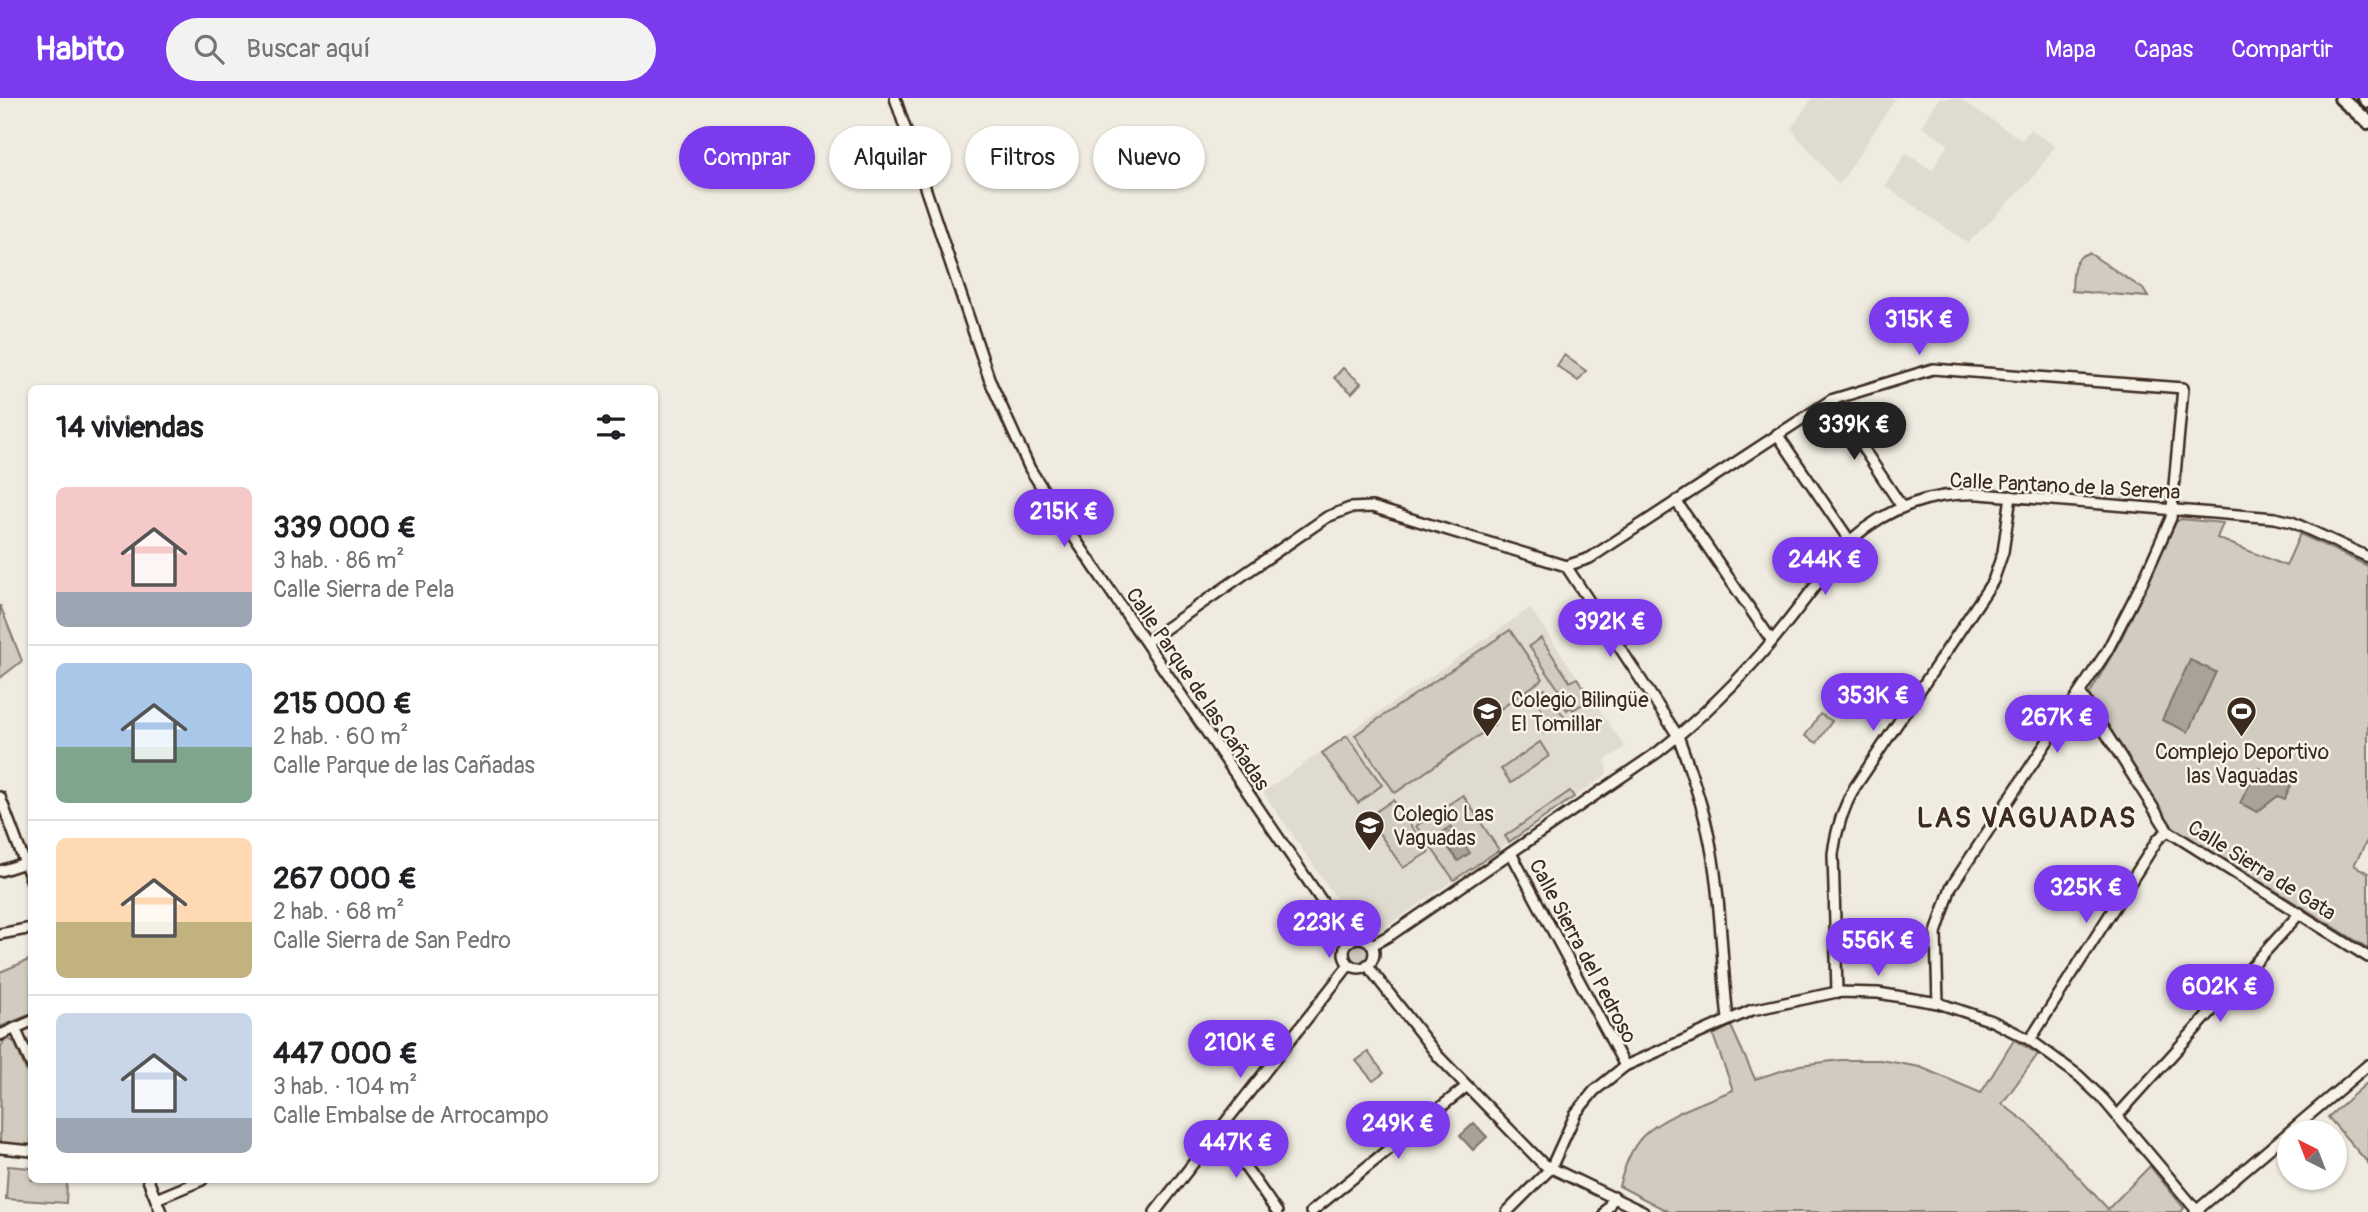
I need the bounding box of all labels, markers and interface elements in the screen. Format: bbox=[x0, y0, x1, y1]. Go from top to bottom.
search box bbox=[166, 18, 656, 81]
text: Habito bbox=[35, 29, 124, 70]
icon: search bbox=[190, 30, 228, 68]
text: Buscar aquí bbox=[246, 33, 371, 65]
text: Mapa bbox=[2045, 35, 2096, 64]
text: Capas bbox=[2134, 35, 2193, 64]
text: Compartir bbox=[2231, 35, 2333, 64]
chip: Comprar bbox=[679, 126, 815, 189]
chip: Alquilar bbox=[829, 126, 951, 189]
chip: Filtros bbox=[965, 126, 1079, 189]
chip: Nuevo bbox=[1093, 126, 1205, 189]
pin: 315K € bbox=[1862, 298, 1976, 357]
text: 315K € bbox=[1885, 305, 1953, 334]
pin: 339K € bbox=[1797, 402, 1911, 462]
icon: filters bbox=[592, 408, 630, 446]
text: 14 viviendas bbox=[56, 409, 203, 446]
text: 339K € bbox=[1818, 410, 1890, 439]
street label: Calle Pantano de la Serena bbox=[1949, 467, 2181, 506]
pin: 215K € bbox=[1007, 490, 1121, 549]
text: 215K € bbox=[1030, 497, 1098, 526]
text: 339 000 € bbox=[273, 509, 416, 546]
icon: home bbox=[112, 515, 196, 599]
pin: 244K € bbox=[1768, 538, 1882, 597]
text: 244K € bbox=[1788, 545, 1862, 574]
text: 3 hab. · 86 m² bbox=[273, 546, 404, 575]
text: Calle Sierra de Pela bbox=[273, 575, 454, 604]
street label: Calle Parque de las Cañadas bbox=[1120, 583, 1276, 796]
pin: 392K € bbox=[1553, 600, 1667, 659]
text: 392K € bbox=[1574, 607, 1646, 636]
pin: 353K € bbox=[1816, 674, 1930, 733]
text: 353K € bbox=[1837, 681, 1909, 710]
text: 215 000 € bbox=[273, 685, 412, 722]
place label: Colegio Bilingüe El Tomillar bbox=[1511, 687, 1649, 738]
icon: home bbox=[112, 691, 196, 775]
school or university icon: Colegio Bilingüe El Tomillar bbox=[1471, 695, 1505, 739]
sports icon: Complejo Deportivo las Vaguadas bbox=[2225, 695, 2259, 739]
pin: 267K € bbox=[2000, 696, 2114, 755]
text: 267K € bbox=[2021, 703, 2093, 732]
text: 2 hab. · 60 m² bbox=[273, 722, 408, 751]
place label: Complejo Deportivo las Vaguadas bbox=[2155, 739, 2329, 790]
text: Calle Parque de las Cañadas bbox=[273, 751, 535, 780]
place label: Colegio Las Vaguadas bbox=[1393, 801, 1494, 852]
district label: LAS VAGUADAS bbox=[1917, 801, 2137, 836]
school or university icon: Colegio Las Vaguadas bbox=[1353, 809, 1387, 853]
street label: Calle Sierra de Gata bbox=[2183, 814, 2341, 927]
street label: Calle Sierra del Pedroso bbox=[1523, 854, 1643, 1048]
text: 267 000 € bbox=[273, 860, 417, 897]
icon: home bbox=[112, 866, 196, 950]
pin: 325K € bbox=[2029, 866, 2143, 925]
text: 325K € bbox=[2050, 873, 2122, 902]
text: 2 hab. · 68 m² bbox=[273, 897, 404, 926]
pin: 223K € bbox=[1272, 900, 1386, 960]
text: 223K € bbox=[1293, 908, 1365, 937]
pin: 556K € bbox=[1821, 918, 1935, 978]
text: Calle Sierra de San Pedro bbox=[273, 926, 511, 955]
text: 556K € bbox=[1842, 926, 1914, 955]
pin: 602K € bbox=[2163, 964, 2277, 1024]
text: 602K € bbox=[2182, 972, 2258, 1001]
pin: 210K € bbox=[1183, 1020, 1297, 1080]
text: 210K € bbox=[1204, 1028, 1276, 1057]
text: 447 000 € bbox=[273, 1035, 418, 1072]
icon: home bbox=[112, 1041, 196, 1125]
text: 3 hab. · 104 m² bbox=[273, 1072, 417, 1101]
text: Calle Embalse de Arrocampo bbox=[273, 1101, 549, 1130]
pin: 249K € bbox=[1341, 1102, 1455, 1161]
text: 249K € bbox=[1362, 1109, 1434, 1138]
north arrow bbox=[2277, 1120, 2347, 1190]
map controls bbox=[2277, 1120, 2347, 1190]
pin: 447K € bbox=[1179, 1121, 1293, 1180]
text: 447K € bbox=[1200, 1128, 1272, 1157]

